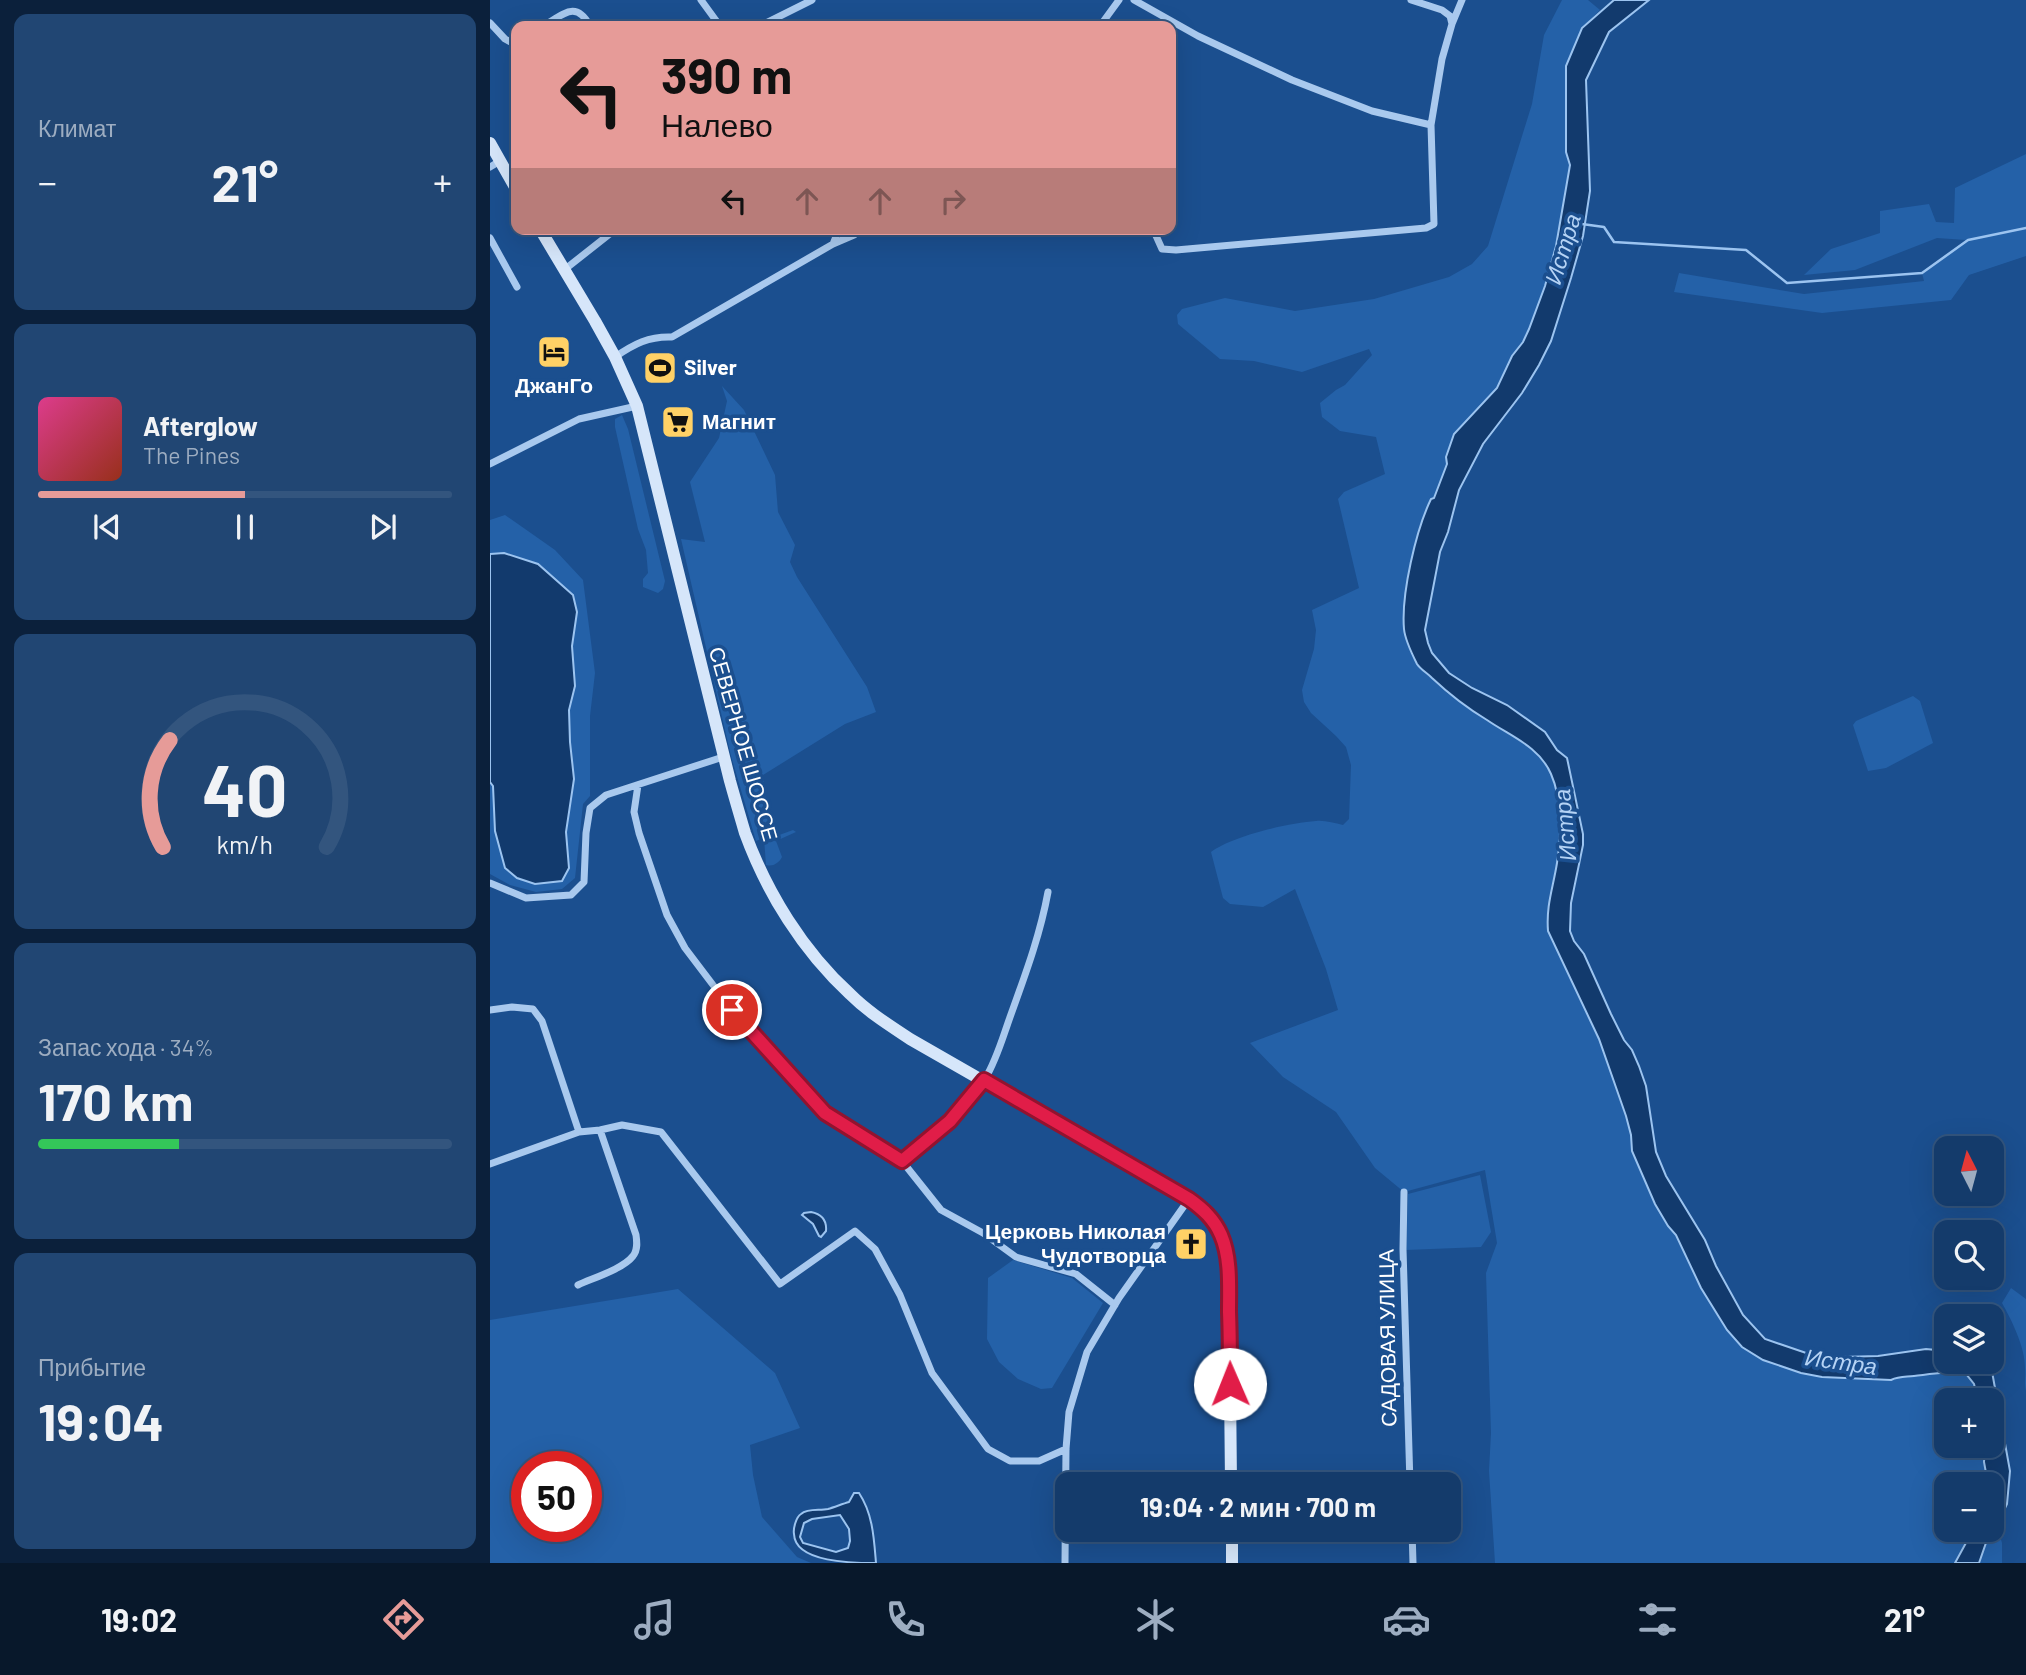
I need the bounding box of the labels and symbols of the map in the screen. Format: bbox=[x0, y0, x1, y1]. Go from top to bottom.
water label: Истра bbox=[1538, 210, 1586, 287]
hotel icon: ДжанГо bbox=[535, 333, 573, 371]
sports icon: Silver bbox=[641, 349, 679, 387]
place label: Silver bbox=[684, 354, 737, 379]
place label: ДжанГо bbox=[515, 372, 593, 397]
supermarket icon: Магнит bbox=[659, 403, 697, 441]
place label: Магнит bbox=[702, 408, 776, 433]
street label: СЕВЕРНОЕ ШОССЕ bbox=[705, 644, 784, 844]
water label: Истра bbox=[1547, 788, 1581, 862]
pin bbox=[702, 980, 762, 1040]
north arrow bbox=[1934, 1136, 2004, 1206]
place label: Церковь Николая Чудотворца bbox=[985, 1218, 1166, 1267]
church icon: Церковь Николая Чудотворца bbox=[1172, 1225, 1210, 1263]
street label: САДОВАЯ УЛИЦА bbox=[1372, 1249, 1401, 1427]
water label: Истра bbox=[1803, 1342, 1879, 1380]
position arrow bbox=[1193, 1347, 1267, 1421]
speed limit sign: 50 bbox=[511, 1451, 602, 1542]

